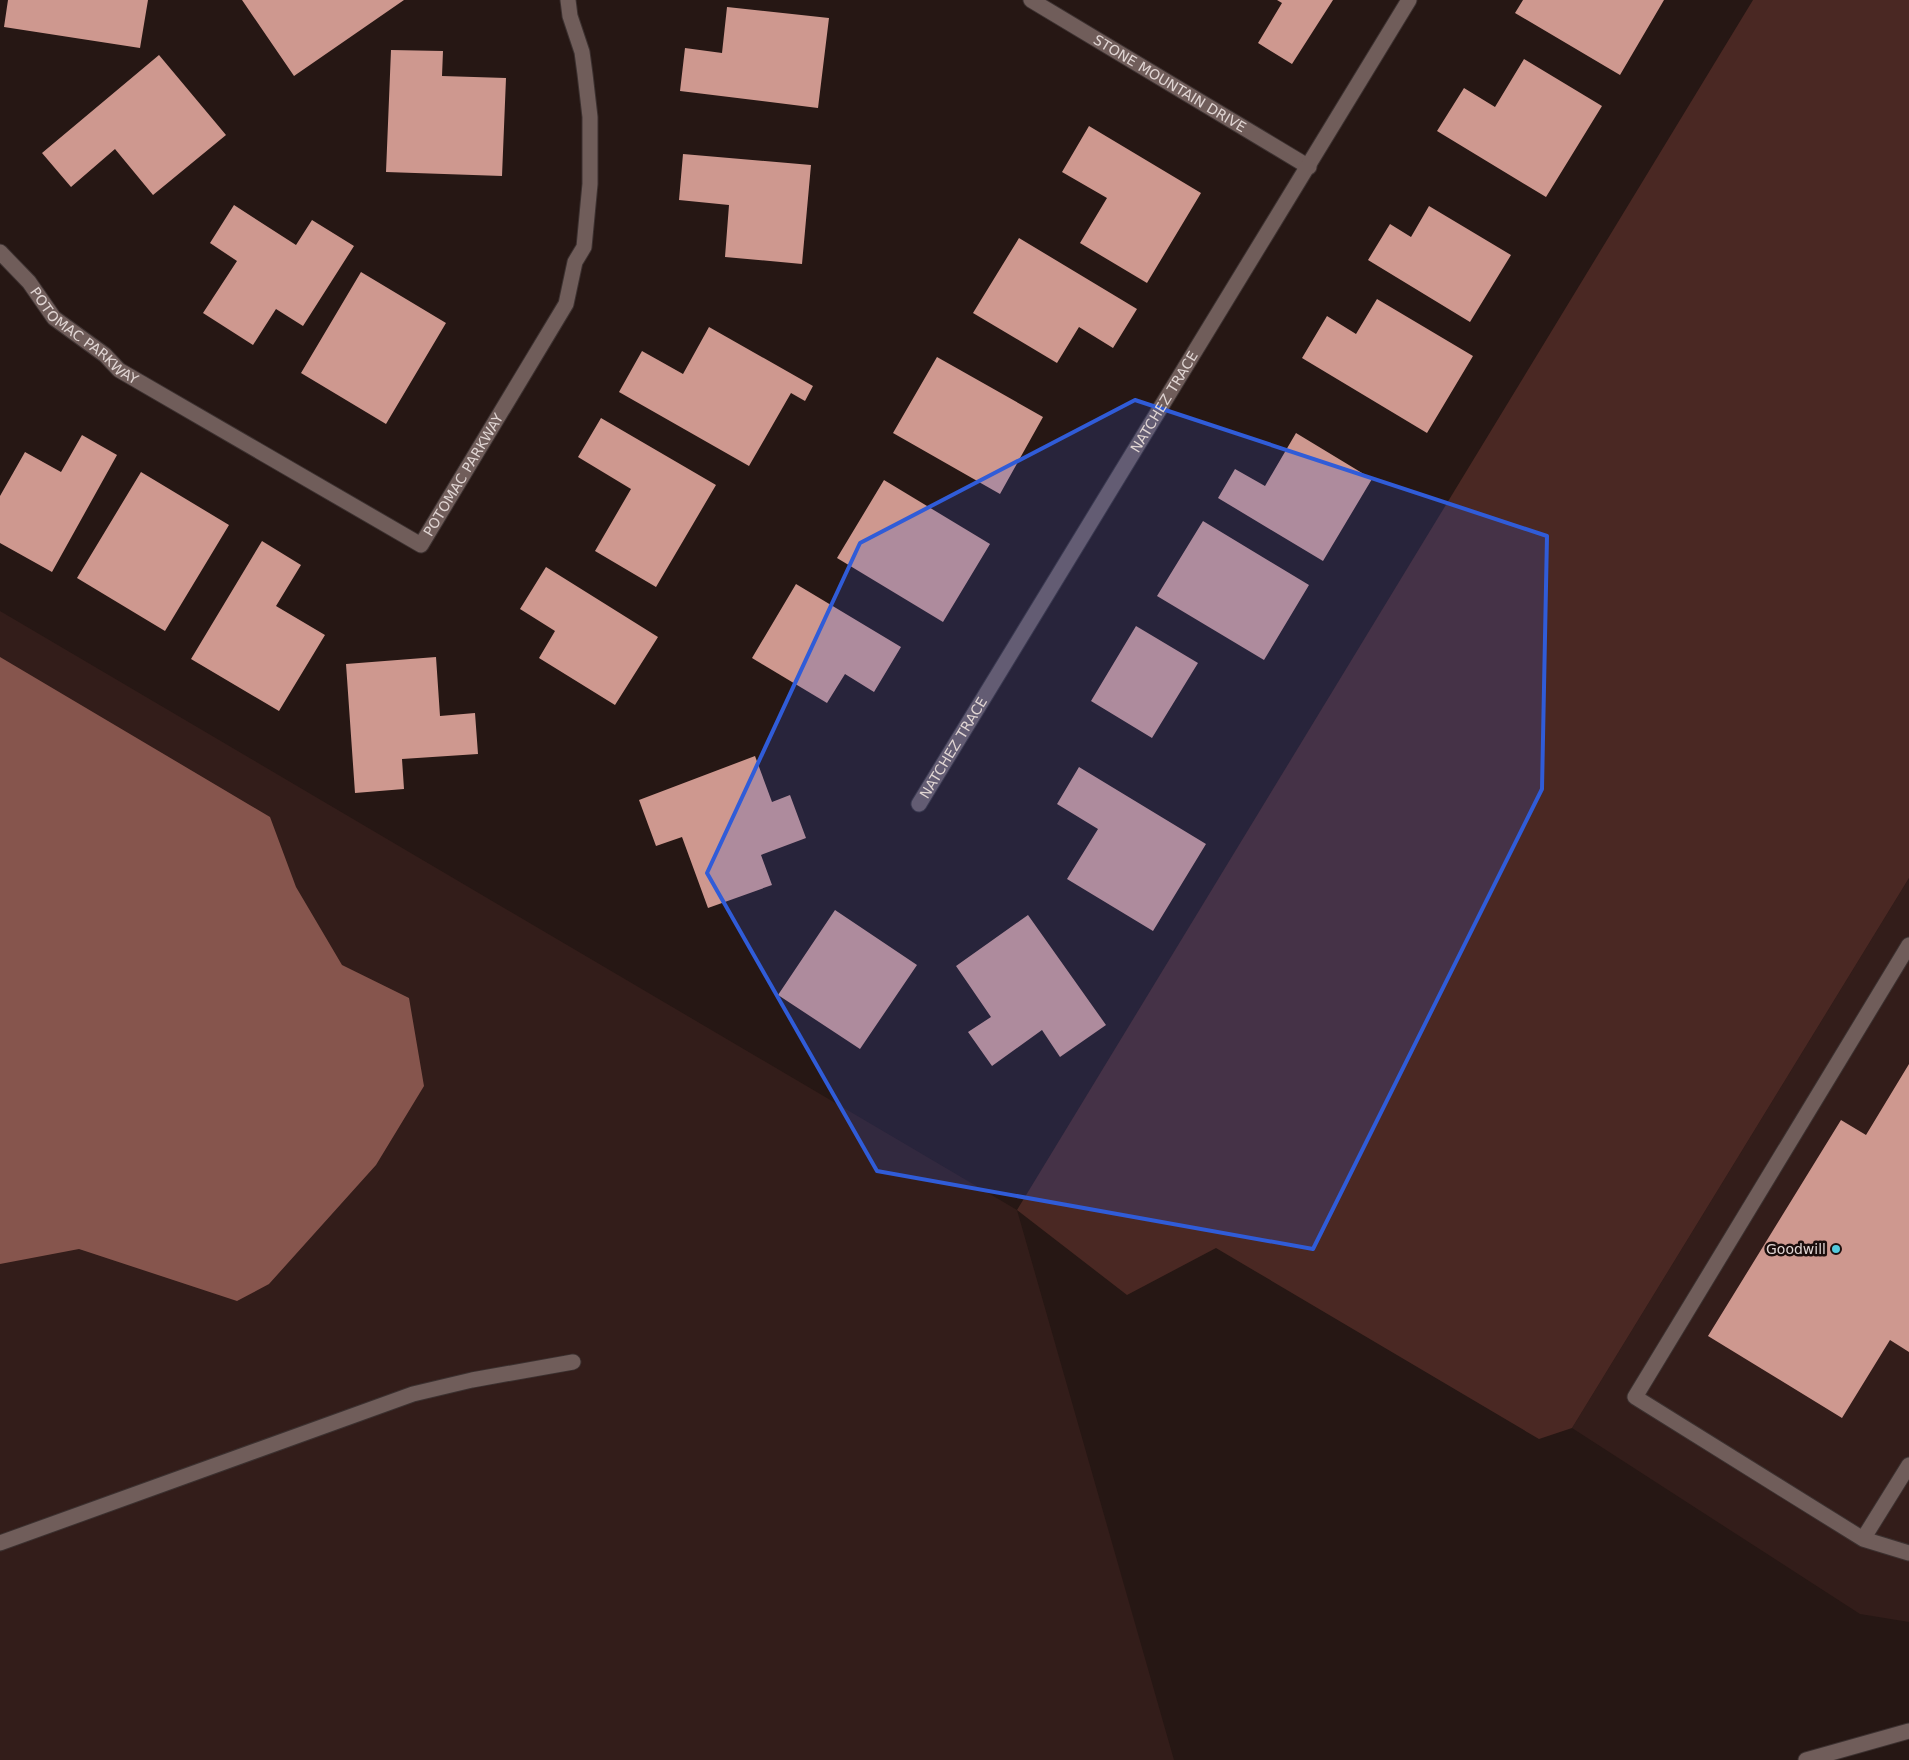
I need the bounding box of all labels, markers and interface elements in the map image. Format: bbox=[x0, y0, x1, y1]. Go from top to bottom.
street label: STONE MOUNTAIN DRIVE bbox=[1091, 31, 1249, 135]
street label: POTOMAC PARKWAY bbox=[27, 284, 142, 388]
street label: NATCHEZ TRACE bbox=[1127, 348, 1201, 455]
street label: POTOMAC PARKWAY bbox=[420, 410, 506, 539]
street label: NATCHEZ TRACE bbox=[916, 694, 990, 801]
place label: Goodwill bbox=[1766, 1241, 1826, 1257]
marker: Goodwill bbox=[1830, 1243, 1842, 1255]

